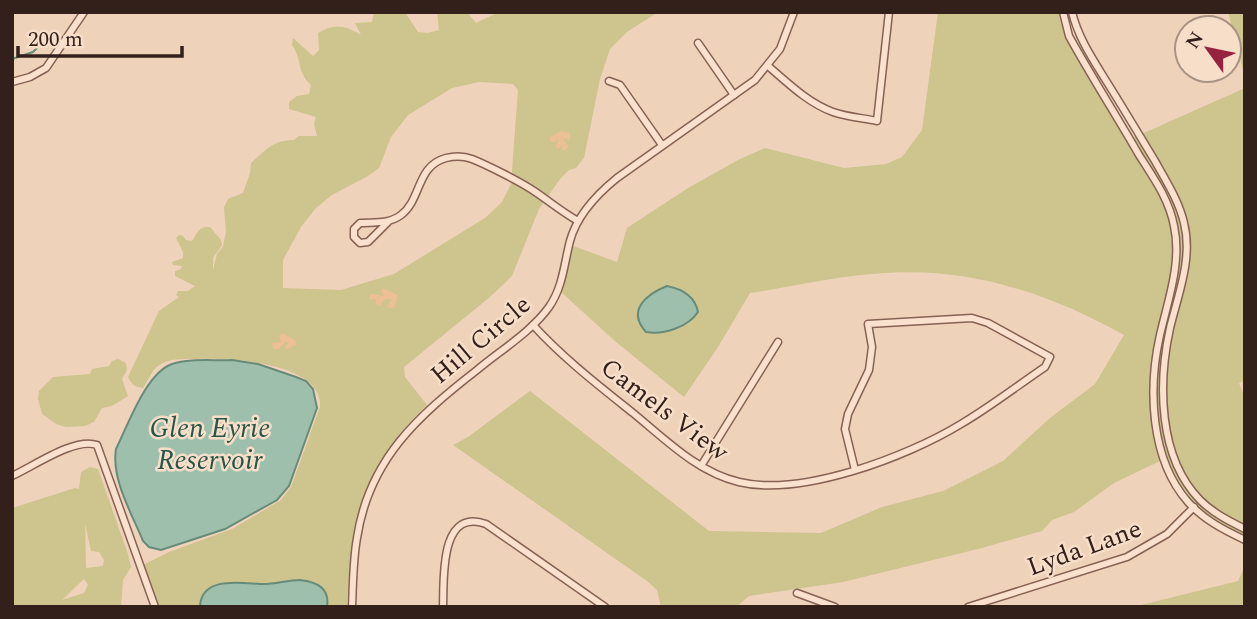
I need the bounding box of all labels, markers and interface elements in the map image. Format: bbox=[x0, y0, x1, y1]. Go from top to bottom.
scale bar bbox=[18, 14, 182, 58]
north arrow bbox=[1173, 14, 1243, 84]
text: 200 m bbox=[28, 24, 83, 56]
text: N bbox=[1179, 26, 1211, 55]
street label: Hill Circle bbox=[421, 286, 540, 394]
street label: Camels View bbox=[592, 348, 738, 472]
water label: Glen Eyrie Reservoir bbox=[149, 407, 271, 482]
street label: Lyda Lane bbox=[1021, 509, 1147, 587]

